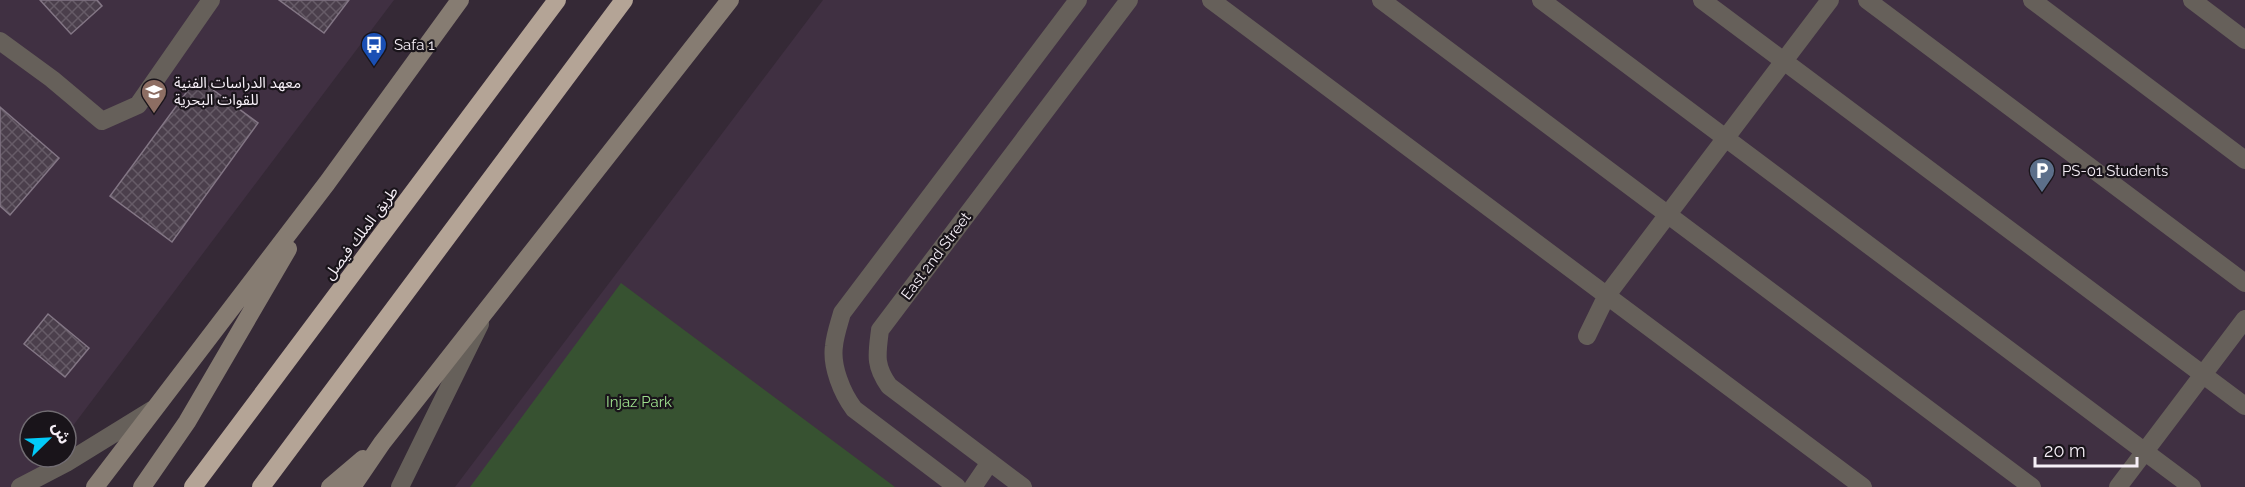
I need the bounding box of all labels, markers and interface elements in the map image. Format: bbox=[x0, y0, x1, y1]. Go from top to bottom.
bus stop icon: Safa 1 bbox=[359, 30, 389, 68]
place label: Safa 1 bbox=[394, 36, 435, 54]
place label: معهد الدراسات الفنية للقوات البحرية bbox=[174, 74, 301, 109]
school or university icon: معهد الدراسات الفنية للقوات البحرية bbox=[139, 77, 169, 115]
parking icon: PS-01 Students bbox=[2027, 156, 2057, 194]
place label: PS-01 Students bbox=[2062, 162, 2168, 180]
street label: طريق الملك فيصل bbox=[320, 183, 403, 284]
street label: East 2nd Street bbox=[897, 209, 975, 303]
park label: Injaz Park bbox=[606, 393, 672, 411]
north arrow bbox=[18, 409, 78, 469]
text: ش bbox=[48, 419, 74, 447]
scale bar bbox=[2035, 430, 2137, 468]
text: 20 m bbox=[2044, 440, 2086, 461]

